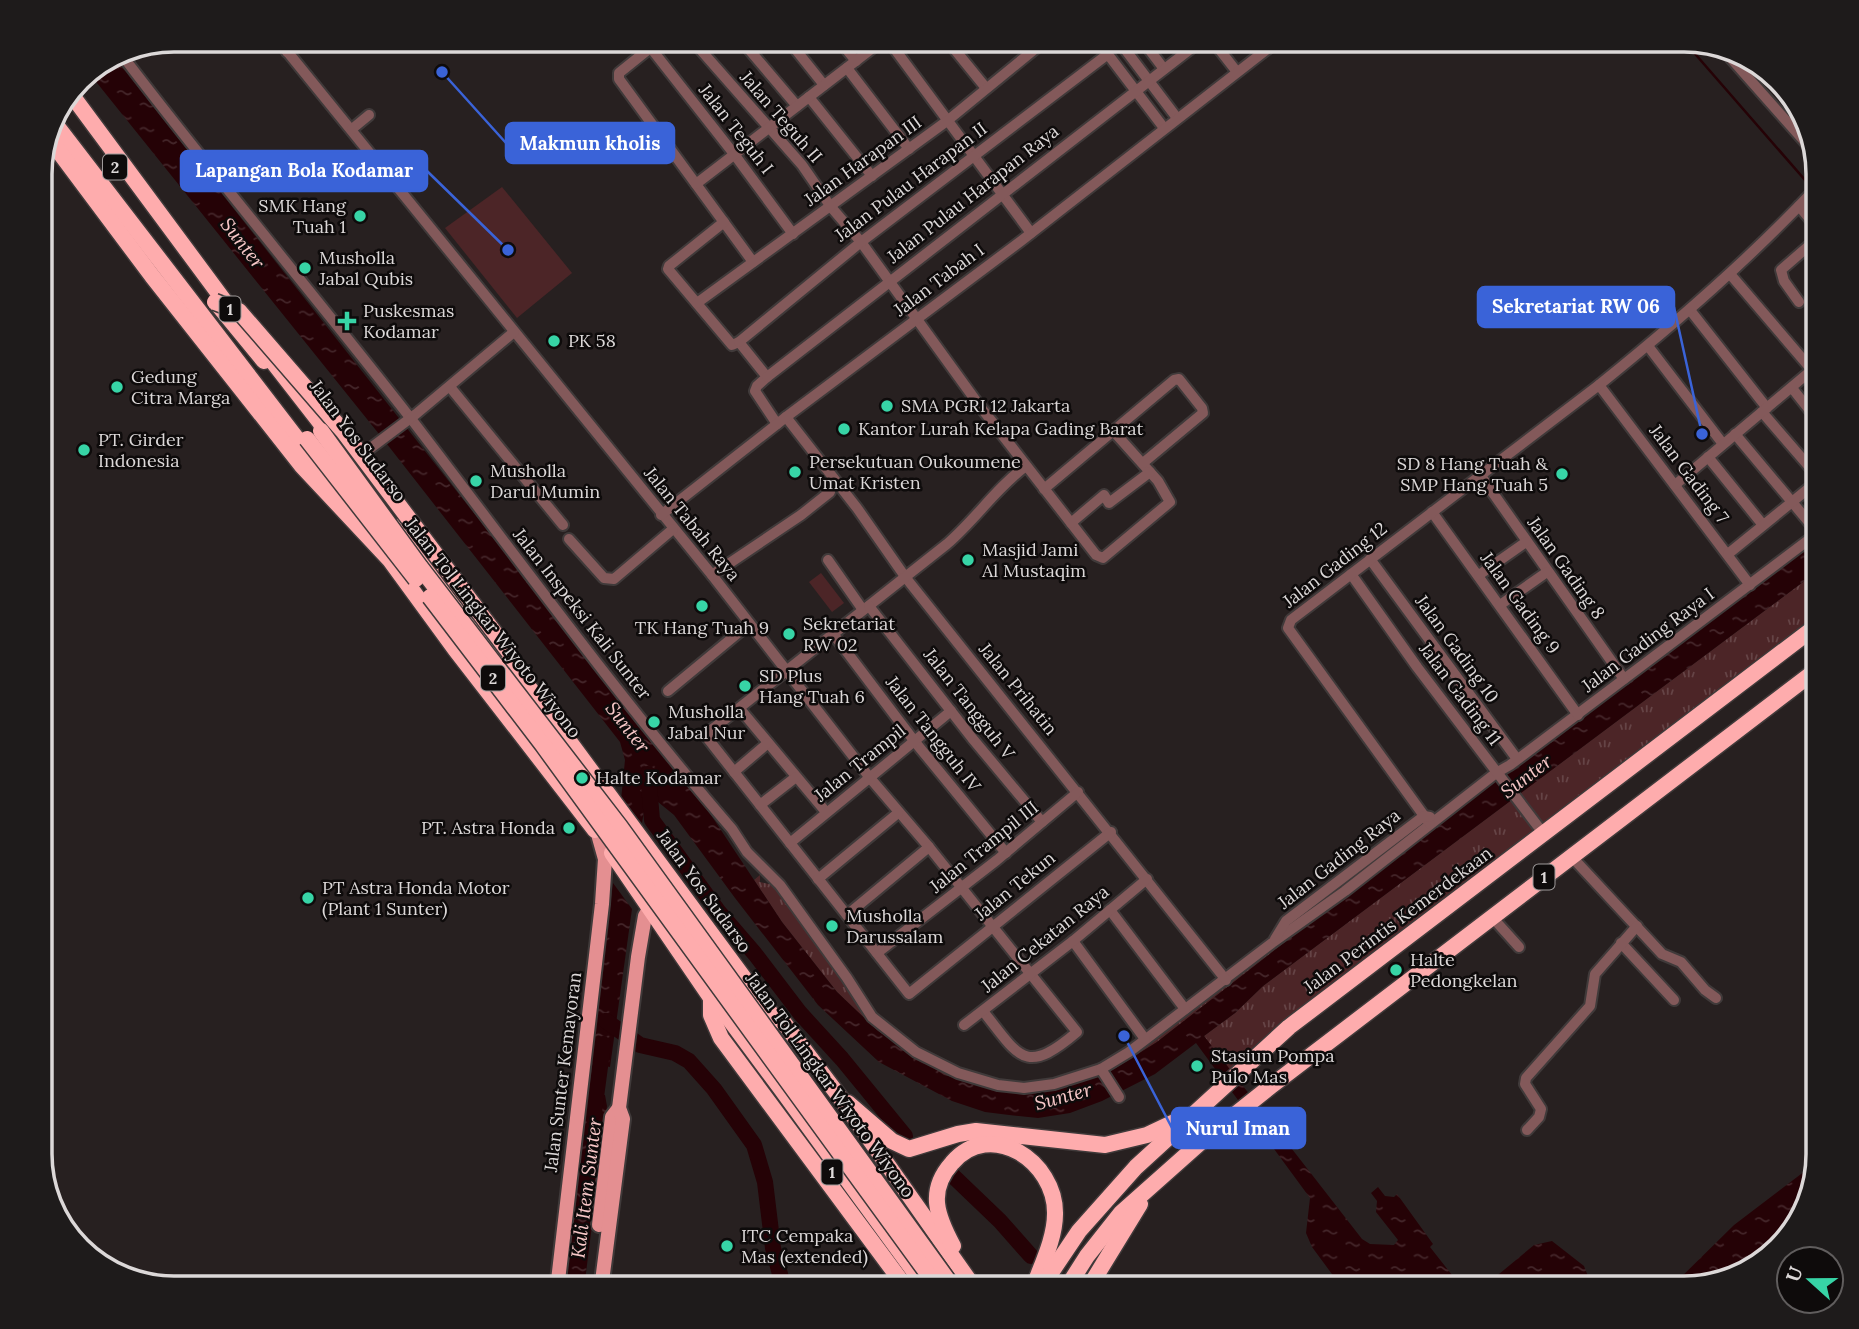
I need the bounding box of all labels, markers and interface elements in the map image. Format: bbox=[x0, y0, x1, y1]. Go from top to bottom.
street label: Jalan Teguh II bbox=[735, 67, 827, 167]
street label: Jalan Teguh I bbox=[694, 80, 778, 178]
street label: Jalan Harapan III bbox=[799, 110, 926, 211]
street label: Jalan Pulau Harapan II bbox=[829, 117, 991, 247]
street label: Jalan Pulau Harapan Raya bbox=[881, 119, 1063, 268]
callout: Makmun kholis bbox=[506, 123, 674, 163]
text: Makmun kholis bbox=[520, 131, 660, 155]
callout: Lapangan Bola Kodamar bbox=[181, 151, 427, 191]
road number: 2 bbox=[103, 154, 127, 180]
text: Lapangan Bola Kodamar bbox=[195, 158, 413, 182]
place label: SMK Hang Tuah 1 bbox=[258, 194, 347, 238]
marker: SMK Hang Tuah 1 bbox=[352, 208, 368, 224]
water label: Sunter bbox=[216, 213, 271, 274]
street label: Jalan Tabah I bbox=[888, 238, 988, 322]
place label: Musholla Jabal Qubis bbox=[318, 246, 413, 290]
marker: Musholla Jabal Qubis bbox=[297, 260, 313, 276]
callout: Sekretariat RW 06 bbox=[1478, 287, 1674, 327]
text: Sekretariat RW 06 bbox=[1492, 294, 1660, 318]
road number: 1 bbox=[219, 296, 240, 322]
place label: Puskesmas Kodamar bbox=[363, 299, 454, 343]
marker: Puskesmas Kodamar bbox=[337, 311, 357, 331]
place label: PK 58 bbox=[568, 329, 616, 352]
marker: PK 58 bbox=[546, 333, 562, 349]
place label: Gedung Citra Marga bbox=[131, 365, 230, 409]
street label: Jalan Yos Sudarso bbox=[304, 374, 412, 506]
marker: Gedung Citra Marga bbox=[109, 379, 125, 395]
place label: SMA PGRI 12 Jakarta bbox=[901, 394, 1070, 417]
marker: SMA PGRI 12 Jakarta bbox=[879, 398, 895, 414]
place label: Kantor Lurah Kelapa Gading Barat bbox=[858, 417, 1143, 440]
street label: Jalan Gading 7 bbox=[1644, 419, 1734, 528]
marker: Kantor Lurah Kelapa Gading Barat bbox=[836, 421, 852, 437]
place label: PT. Girder Indonesia bbox=[98, 428, 184, 472]
marker: PT. Girder Indonesia bbox=[76, 442, 92, 458]
place label: Persekutuan Oukoumene Umat Kristen bbox=[809, 450, 1021, 494]
place label: SD 8 Hang Tuah & SMP Hang Tuah 5 bbox=[1397, 452, 1548, 496]
place label: Musholla Darul Mumin bbox=[490, 459, 600, 503]
street label: Jalan Tabah Raya bbox=[639, 461, 746, 585]
marker: Persekutuan Oukoumene Umat Kristen bbox=[787, 464, 803, 480]
marker: SD 8 Hang Tuah & SMP Hang Tuah 5 bbox=[1554, 466, 1570, 482]
marker: Musholla Darul Mumin bbox=[468, 473, 484, 489]
street label: Jalan Gading 8 bbox=[1522, 511, 1610, 624]
street label: Jalan Tol Lingkar Wiyoto Wiyono bbox=[400, 512, 587, 742]
street label: Jalan Gading 12 bbox=[1277, 517, 1392, 613]
street label: Jalan Inspeksi Kali Sunter bbox=[508, 523, 657, 704]
place label: Masjid Jami Al Mustaqim bbox=[981, 538, 1086, 582]
street label: Jalan Gading 9 bbox=[1475, 546, 1565, 658]
marker: Masjid Jami Al Mustaqim bbox=[960, 552, 976, 568]
street label: Jalan Gading Raya I bbox=[1576, 582, 1718, 698]
street label: Jalan Gading 10 bbox=[1410, 589, 1504, 707]
marker: TK Hang Tuah 9 bbox=[694, 598, 710, 614]
place label: Sekretariat RW 02 bbox=[803, 612, 895, 656]
place label: TK Hang Tuah 9 bbox=[635, 616, 769, 639]
marker: Sekretariat RW 02 bbox=[781, 626, 797, 642]
street label: Jalan Prihatin bbox=[974, 637, 1063, 740]
street label: Jalan Gading 11 bbox=[1414, 637, 1507, 750]
street label: Jalan Tangguh V bbox=[918, 643, 1021, 765]
place label: SD Plus Hang Tuah 6 bbox=[759, 664, 865, 708]
road number: 2 bbox=[481, 666, 505, 691]
street label: Jalan Tangguh IV bbox=[880, 670, 987, 797]
marker: SD Plus Hang Tuah 6 bbox=[737, 678, 753, 694]
water label: Sunter bbox=[601, 697, 656, 758]
place label: Musholla Jabal Nur bbox=[667, 700, 746, 744]
marker: Musholla Jabal Nur bbox=[646, 714, 662, 730]
street label: Jalan Trampil bbox=[809, 719, 910, 807]
water label: Sunter bbox=[1495, 749, 1557, 803]
place label: Halte Kodamar bbox=[596, 766, 722, 789]
marker: Halte Kodamar bbox=[574, 770, 590, 786]
street label: Jalan Trampil III bbox=[924, 796, 1043, 898]
street label: Jalan Gading Raya bbox=[1272, 804, 1405, 914]
place label: PT. Astra Honda bbox=[421, 816, 555, 839]
marker: PT. Astra Honda bbox=[561, 820, 577, 836]
street label: Jalan Yos Sudarso bbox=[651, 824, 757, 957]
street label: Jalan Perintis Kemerdekaan bbox=[1298, 841, 1496, 999]
street label: Jalan Tekun bbox=[969, 846, 1060, 926]
road number: 1 bbox=[1534, 864, 1554, 890]
place label: PT Astra Honda Motor (Plant 1 Sunter) bbox=[322, 876, 510, 920]
street label: Jalan Cekatan Raya bbox=[975, 880, 1113, 998]
marker: PT Astra Honda Motor (Plant 1 Sunter) bbox=[300, 890, 316, 906]
place label: Musholla Darussalam bbox=[846, 904, 943, 948]
marker: Musholla Darussalam bbox=[824, 918, 840, 934]
place label: Halte Pedongkelan bbox=[1410, 948, 1517, 992]
marker: Halte Pedongkelan bbox=[1388, 962, 1404, 978]
street label: Jalan Tol Lingkar Wiyoto Wiyono bbox=[740, 967, 920, 1202]
street label: Jalan Sunter Kemayoran bbox=[539, 971, 586, 1174]
place label: Stasiun Pompa Pulo Mas bbox=[1211, 1044, 1335, 1088]
marker: Stasiun Pompa Pulo Mas bbox=[1189, 1058, 1205, 1074]
water label: Sunter bbox=[1032, 1077, 1095, 1115]
callout: Nurul Iman bbox=[1172, 1108, 1305, 1148]
water label: Kali Item Sunter bbox=[565, 1116, 607, 1260]
text: Nurul Iman bbox=[1186, 1116, 1290, 1140]
road number: 1 bbox=[822, 1160, 842, 1184]
place label: ITC Cempaka Mas (extended) bbox=[741, 1224, 868, 1268]
marker: ITC Cempaka Mas (extended) bbox=[719, 1238, 735, 1254]
north arrow bbox=[1775, 1245, 1845, 1315]
text: U bbox=[1780, 1263, 1808, 1285]

